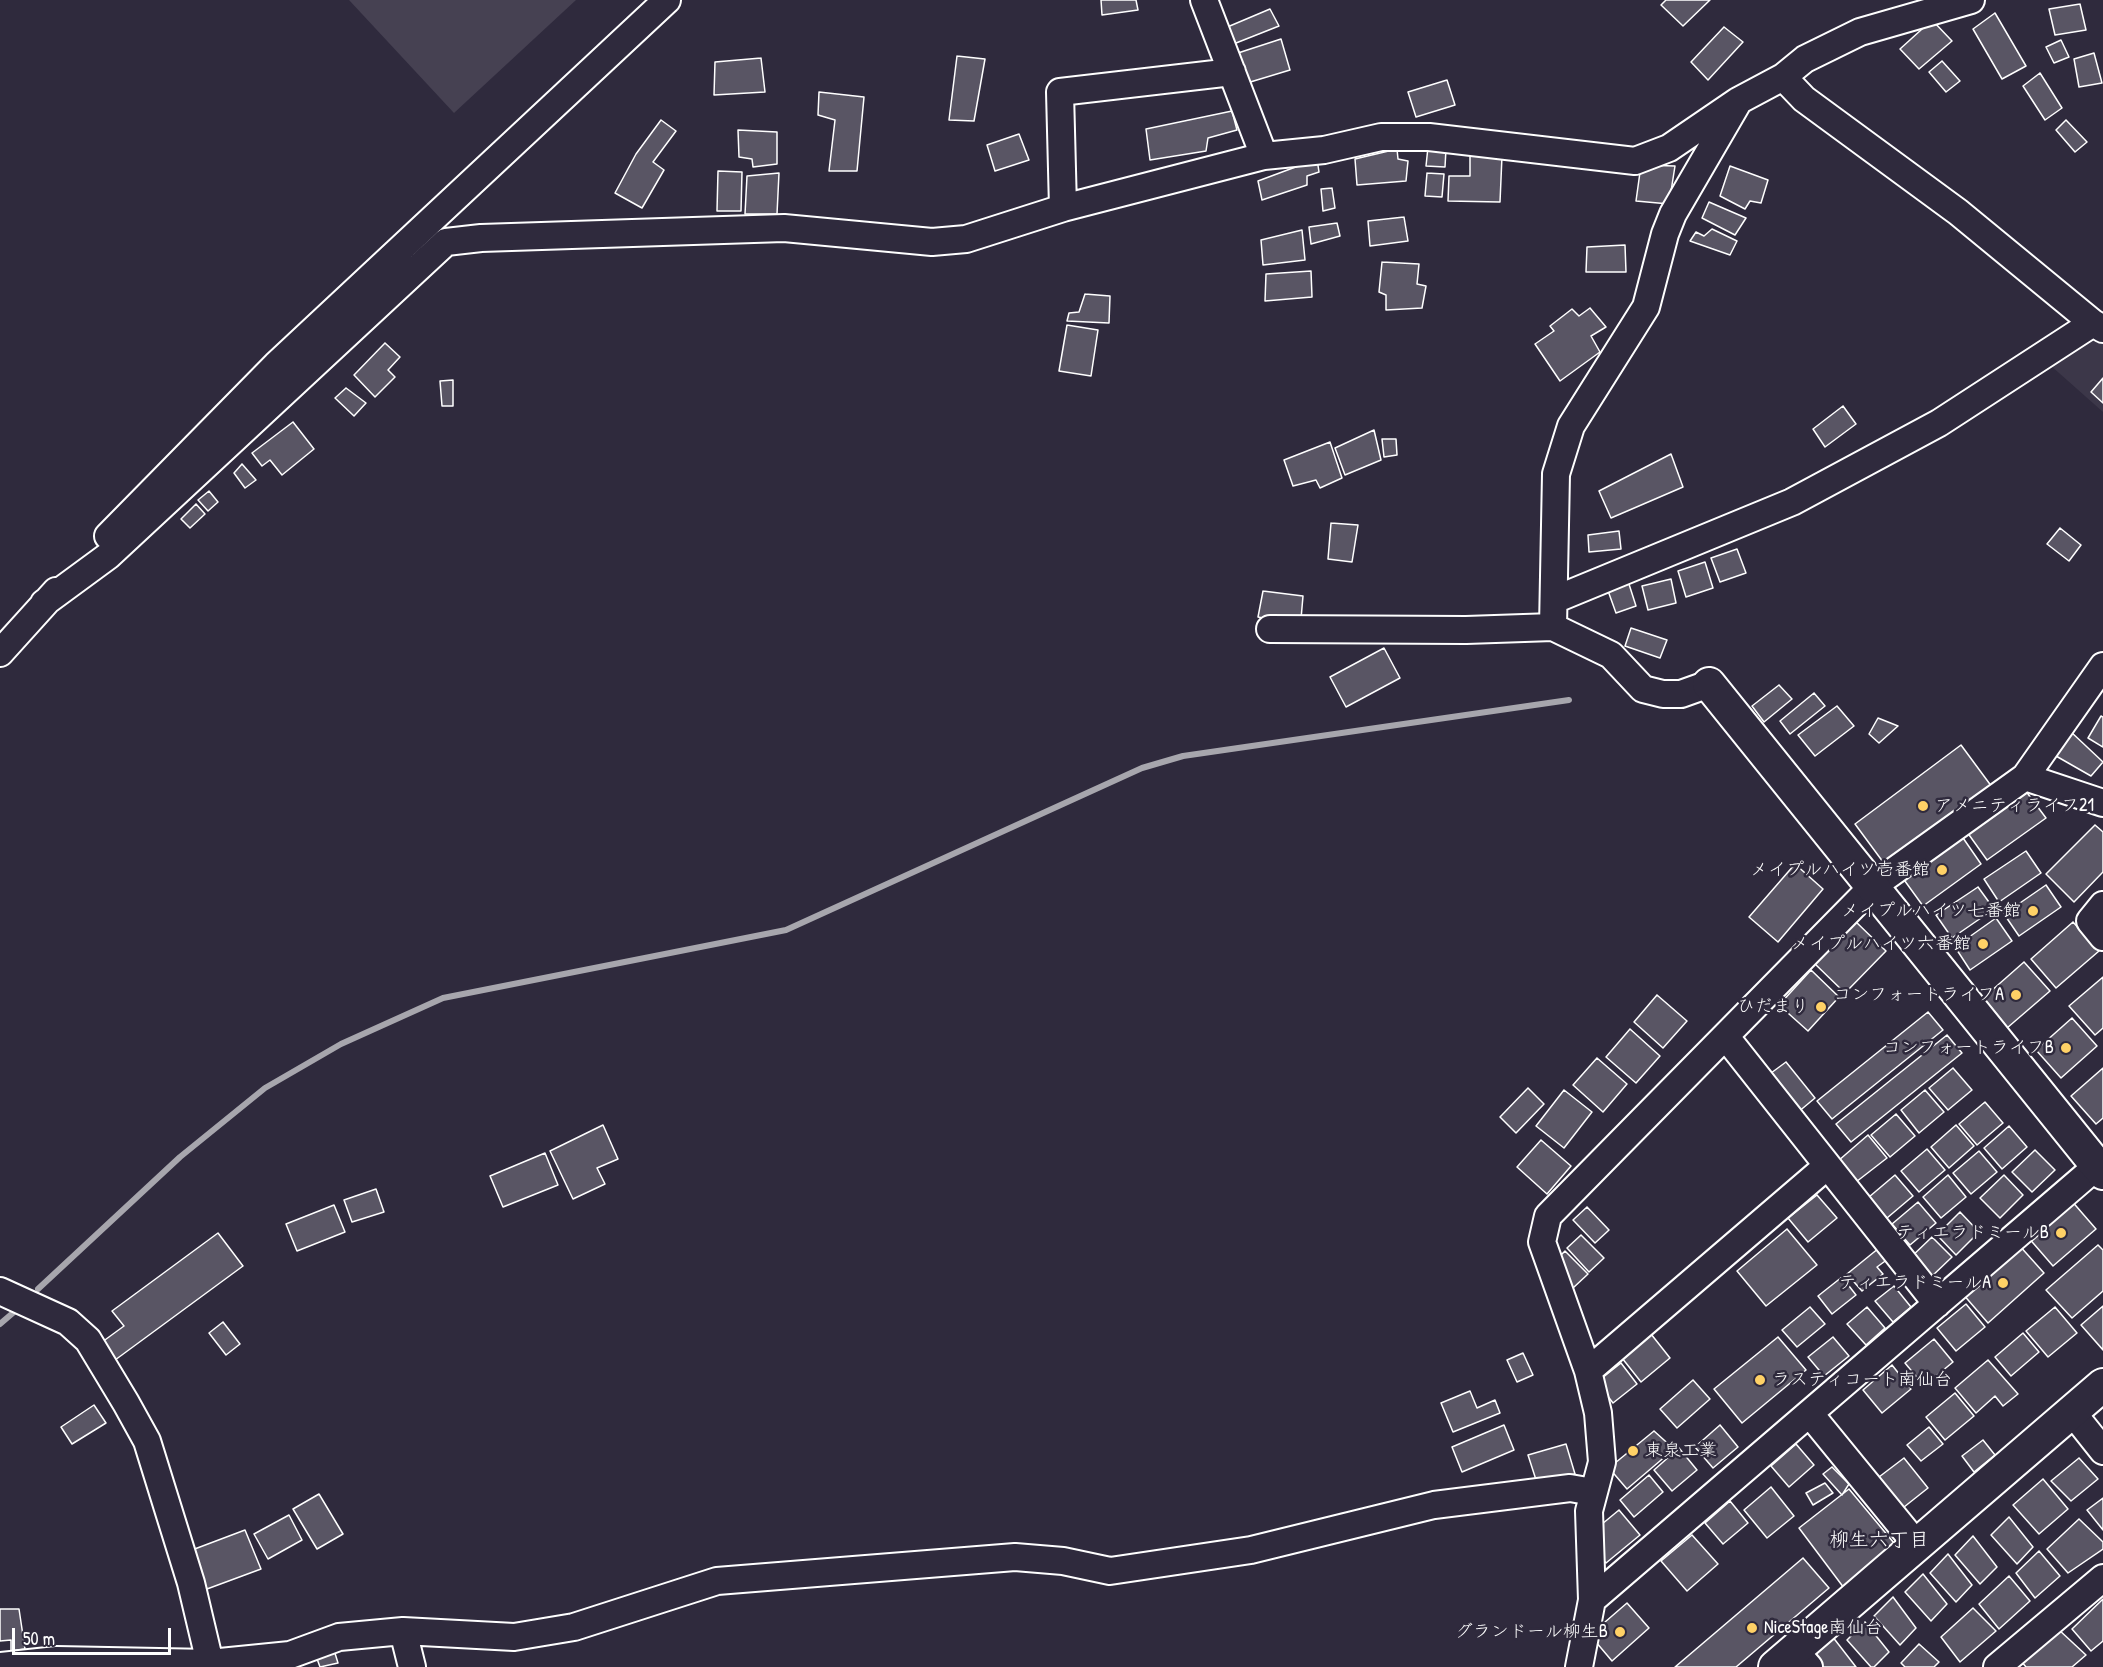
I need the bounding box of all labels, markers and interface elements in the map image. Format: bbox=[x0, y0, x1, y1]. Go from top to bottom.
place label: アメニティライフ21 bbox=[1935, 795, 2094, 817]
marker: アメニティライフ21 bbox=[1916, 799, 1930, 813]
place label: メイプルハイツ壱番館 bbox=[1750, 859, 1930, 881]
marker: メイプルハイツ壱番館 bbox=[1935, 863, 1949, 877]
place label: メイプルハイツ七番館 bbox=[1841, 900, 2021, 922]
marker: メイプルハイツ七番館 bbox=[2026, 904, 2040, 918]
place label: メイプルハイツ六番館 bbox=[1791, 933, 1971, 955]
marker: メイプルハイツ六番館 bbox=[1976, 937, 1990, 951]
place label: コンフォートライフA bbox=[1833, 984, 2004, 1006]
marker: コンフォートライフA bbox=[2009, 988, 2023, 1002]
place label: ひだまり bbox=[1737, 996, 1809, 1018]
marker: ひだまり bbox=[1814, 1000, 1828, 1014]
place label: コンフォートライフB bbox=[1883, 1037, 2054, 1059]
marker: コンフォートライフB bbox=[2059, 1041, 2073, 1055]
place label: ティエラドミールB bbox=[1896, 1222, 2049, 1244]
marker: ティエラドミールB bbox=[2054, 1226, 2068, 1240]
place label: ティエラドミールA bbox=[1839, 1272, 1991, 1294]
marker: ティエラドミールA bbox=[1996, 1276, 2010, 1290]
place label: ラスティコート南仙台 bbox=[1772, 1369, 1952, 1391]
marker: ラスティコート南仙台 bbox=[1753, 1373, 1767, 1387]
place label: 東泉工業 bbox=[1645, 1440, 1717, 1462]
marker: 東泉工業 bbox=[1626, 1444, 1640, 1458]
district label: 柳生六丁目 bbox=[1829, 1529, 1929, 1553]
scale bar bbox=[15, 1616, 174, 1654]
place label: NiceStage南仙台 bbox=[1764, 1617, 1882, 1639]
place label: グランドール柳生B bbox=[1455, 1621, 1608, 1643]
marker: NiceStage南仙台 bbox=[1745, 1621, 1759, 1635]
marker: グランドール柳生B bbox=[1613, 1625, 1627, 1639]
text: 50 m bbox=[23, 1626, 55, 1651]

